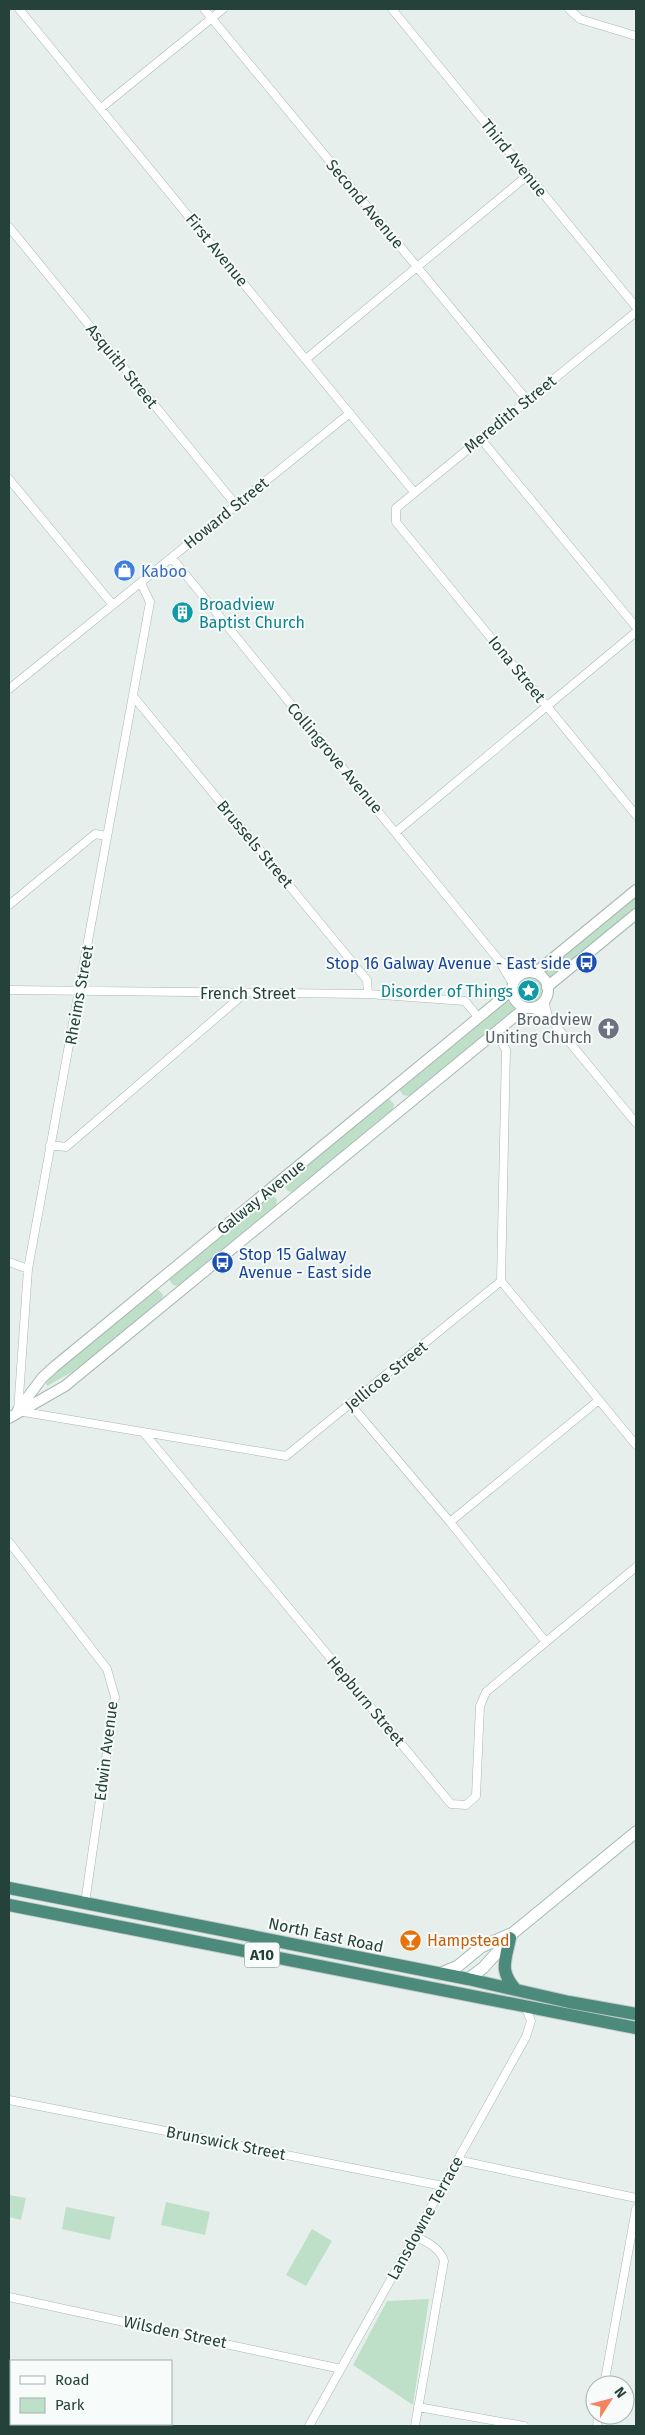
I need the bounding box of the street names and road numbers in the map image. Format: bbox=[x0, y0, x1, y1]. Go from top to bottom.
street label: Third Avenue bbox=[477, 115, 551, 201]
street label: Second Avenue bbox=[322, 156, 408, 252]
street label: First Avenue bbox=[182, 210, 252, 290]
street label: Asquith Street bbox=[82, 320, 162, 412]
street label: Meredith Street bbox=[460, 371, 560, 457]
street label: Howard Street bbox=[180, 473, 272, 553]
street label: Iona Street bbox=[485, 632, 550, 706]
street label: Collingrove Avenue bbox=[283, 699, 387, 817]
street label: Brussels Street bbox=[213, 796, 297, 892]
street label: Rheims Street bbox=[61, 943, 97, 1046]
street label: French Street bbox=[200, 984, 296, 1003]
street label: Galway Avenue bbox=[213, 1156, 309, 1238]
street label: Jellicoe Street bbox=[341, 1337, 431, 1415]
street label: Hepburn Street bbox=[323, 1652, 409, 1750]
street label: Edwin Avenue bbox=[90, 1700, 122, 1802]
street label: North East Road bbox=[267, 1914, 385, 1956]
road number: A10 bbox=[244, 1942, 280, 1968]
street label: Brunswick Street bbox=[165, 2122, 288, 2164]
street label: Lansdowne Terrace bbox=[383, 2153, 467, 2283]
street label: Wilsden Street bbox=[122, 2312, 229, 2352]

